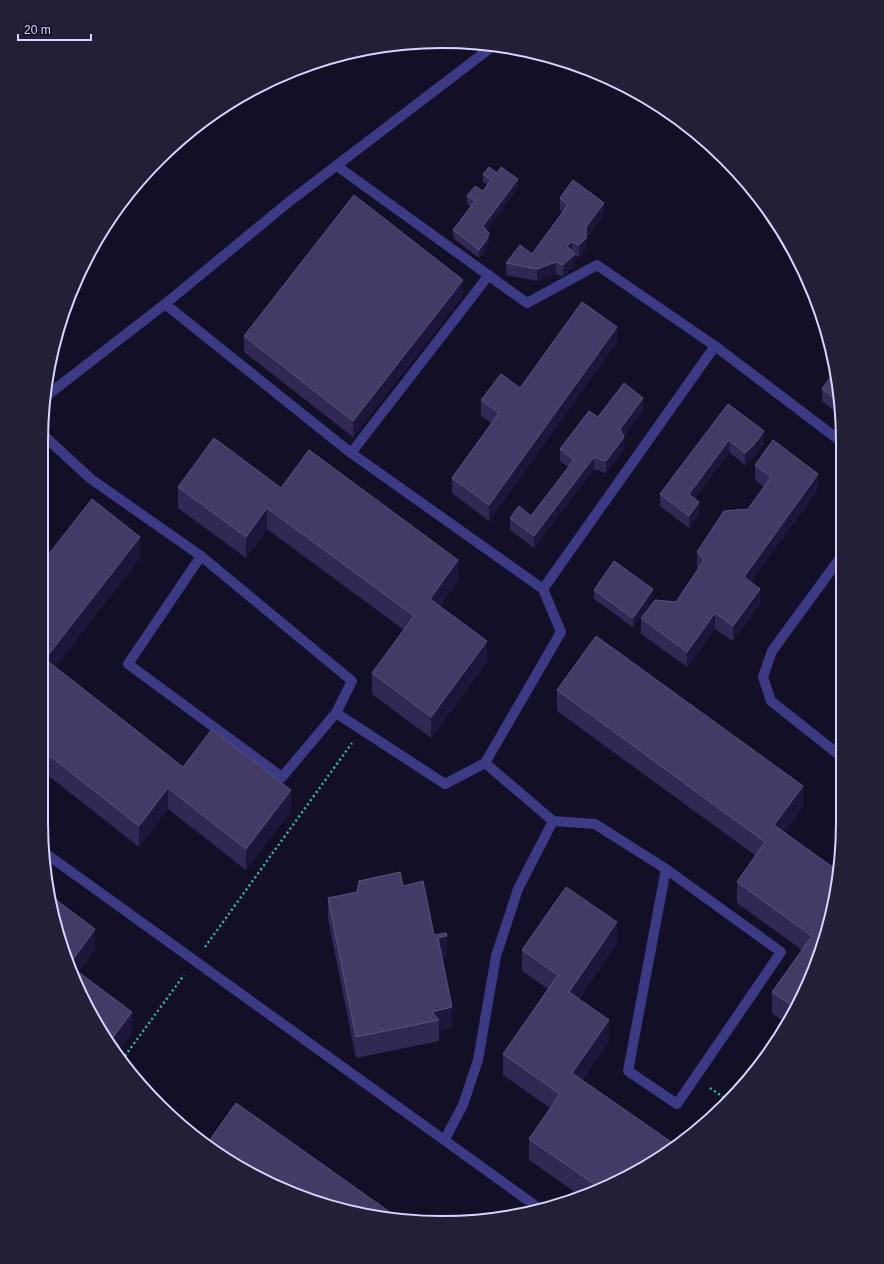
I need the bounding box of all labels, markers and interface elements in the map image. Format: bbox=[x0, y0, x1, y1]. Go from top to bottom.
scale bar bbox=[18, 16, 91, 42]
text: 20 m bbox=[24, 23, 51, 37]

